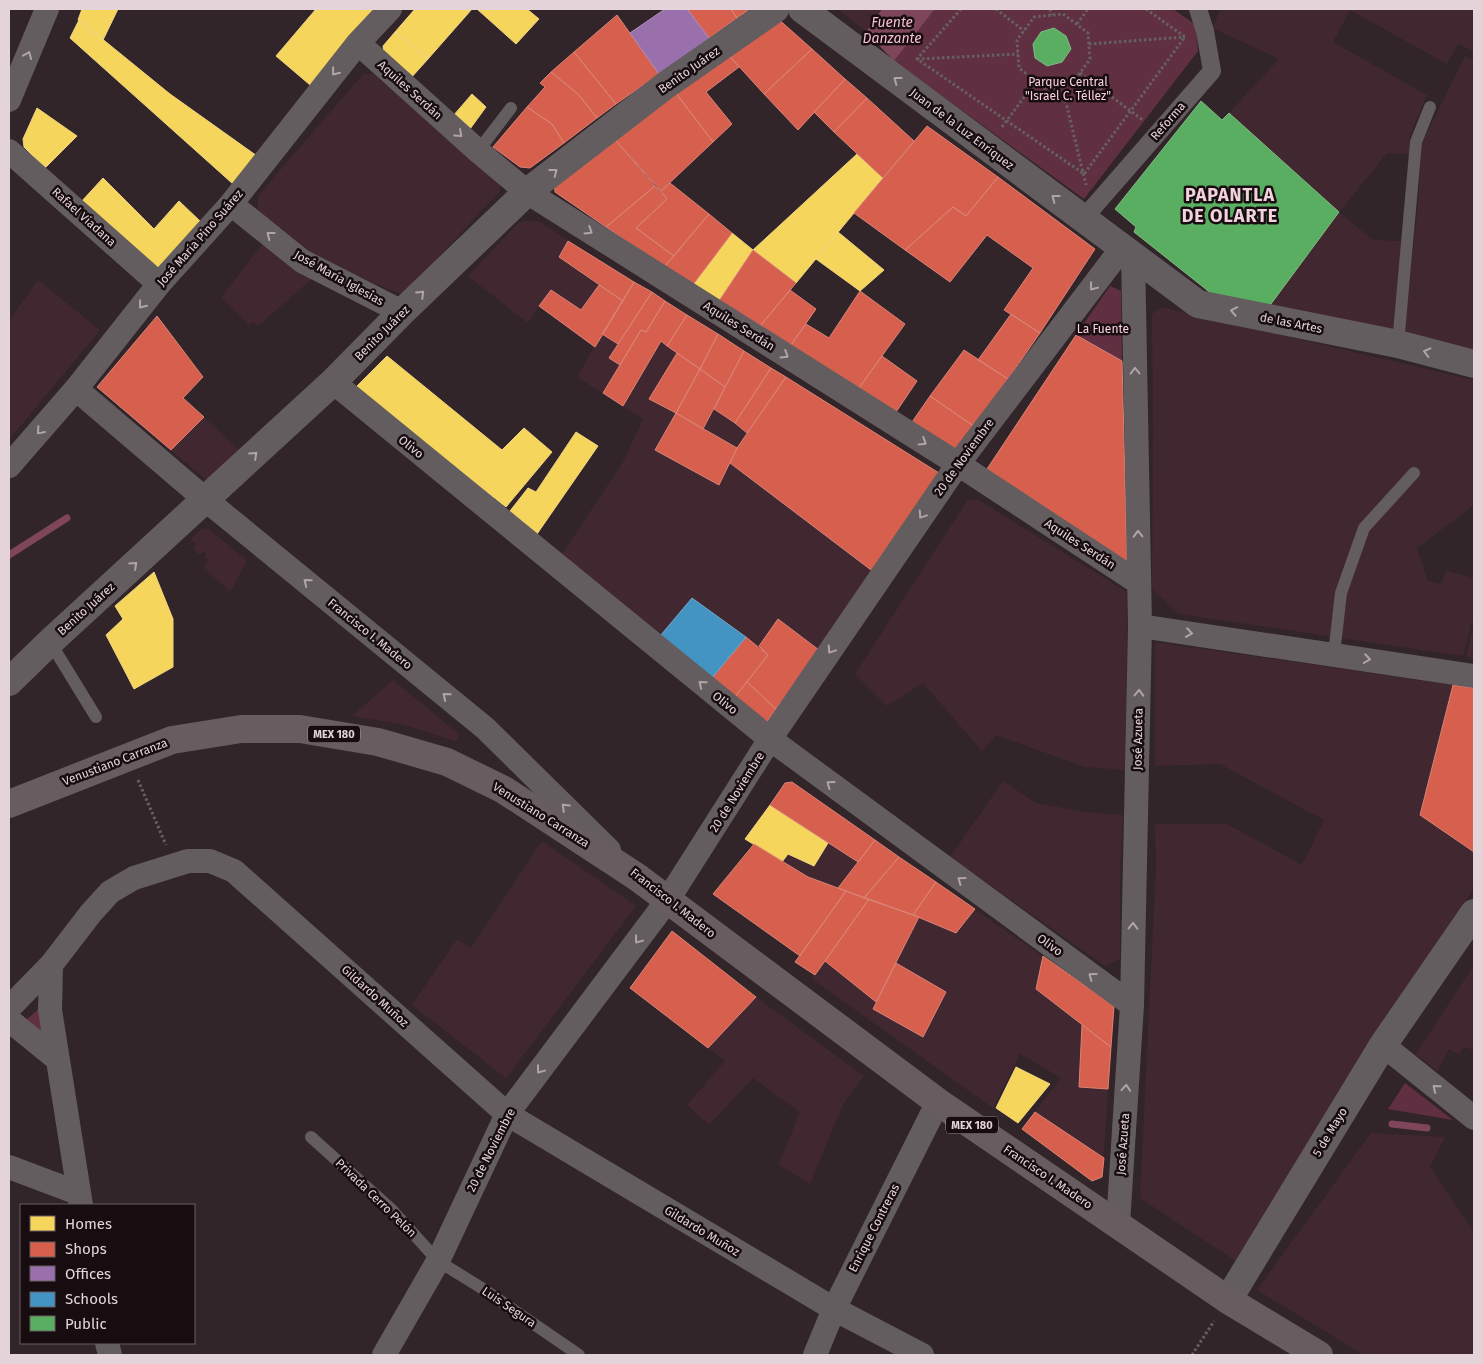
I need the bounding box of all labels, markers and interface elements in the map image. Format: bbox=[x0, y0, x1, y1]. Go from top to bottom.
water label: Fuente Danzante bbox=[863, 14, 921, 47]
street label: Benito Juárez bbox=[656, 44, 722, 96]
one-way arrow bbox=[21, 51, 32, 60]
street label: Aquiles Serdán bbox=[375, 58, 445, 122]
one-way arrow bbox=[333, 66, 341, 75]
park label: Parque Central "Israel C. Téllez" bbox=[1025, 75, 1111, 103]
one-way arrow bbox=[894, 78, 903, 86]
street label: Juan de la Luz Enríquez bbox=[908, 86, 1016, 172]
street label: Reforma bbox=[1148, 99, 1188, 143]
one-way arrow bbox=[453, 128, 462, 137]
one-way arrow bbox=[548, 169, 557, 178]
district label: PAPANTLA DE OLARTE bbox=[1182, 184, 1278, 227]
street label: Rafael Viadana bbox=[49, 185, 119, 249]
street label: José María Pino Suárez bbox=[154, 187, 246, 289]
one-way arrow bbox=[1051, 195, 1061, 204]
one-way arrow bbox=[583, 225, 592, 235]
one-way arrow bbox=[267, 233, 276, 241]
street label: José María Iglesias bbox=[292, 248, 387, 309]
one-way arrow bbox=[1090, 281, 1098, 290]
one-way arrow bbox=[416, 291, 425, 300]
one-way arrow bbox=[140, 299, 148, 308]
street label: Aquiles Serdán bbox=[701, 299, 777, 353]
street label: Benito Juárez bbox=[352, 303, 412, 363]
one-way arrow bbox=[1229, 306, 1238, 317]
street label: de las Artes bbox=[1259, 310, 1324, 336]
park label: La Fuente bbox=[1077, 322, 1129, 336]
one-way arrow bbox=[1423, 347, 1432, 358]
one-way arrow bbox=[780, 349, 789, 359]
one-way arrow bbox=[1130, 367, 1140, 375]
street label: 20 de Noviembre bbox=[931, 416, 997, 498]
one-way arrow bbox=[36, 425, 45, 434]
street label: Olivo bbox=[396, 433, 426, 461]
one-way arrow bbox=[918, 435, 927, 445]
one-way arrow bbox=[248, 452, 257, 461]
one-way arrow bbox=[919, 510, 929, 519]
street label: Aquiles Serdán bbox=[1042, 516, 1118, 572]
one-way arrow bbox=[1133, 530, 1143, 538]
one-way arrow bbox=[129, 562, 138, 571]
one-way arrow bbox=[303, 579, 312, 588]
street label: Benito Juárez bbox=[55, 580, 117, 638]
street label: Francisco I. Madero bbox=[325, 596, 415, 672]
one-way arrow bbox=[1185, 627, 1193, 638]
one-way arrow bbox=[828, 644, 837, 654]
one-way arrow bbox=[1363, 653, 1371, 664]
one-way arrow bbox=[699, 681, 708, 690]
street label: Olivo bbox=[710, 689, 740, 717]
one-way arrow bbox=[1134, 689, 1144, 696]
one-way arrow bbox=[443, 694, 452, 702]
street label: José Azueta bbox=[1130, 708, 1146, 770]
road number: MEX 180 bbox=[308, 726, 360, 742]
street label: Venustiano Carranza bbox=[61, 736, 169, 788]
street label: 20 de Noviembre bbox=[707, 749, 767, 835]
street label: Venustiano Carranza bbox=[490, 780, 592, 850]
one-way arrow bbox=[827, 781, 836, 790]
one-way arrow bbox=[562, 803, 571, 812]
street label: Francisco I. Madero bbox=[628, 865, 718, 941]
one-way arrow bbox=[957, 877, 967, 886]
one-way arrow bbox=[1128, 921, 1139, 929]
street label: Olivo bbox=[1035, 931, 1065, 959]
one-way arrow bbox=[635, 934, 644, 944]
street label: Gildardo Muñoz bbox=[339, 962, 411, 1030]
one-way arrow bbox=[1089, 974, 1098, 982]
one-way arrow bbox=[537, 1064, 546, 1074]
one-way arrow bbox=[1121, 1084, 1132, 1092]
one-way arrow bbox=[1433, 1085, 1442, 1093]
street label: 5 de Mayo bbox=[1310, 1105, 1350, 1159]
street label: 20 de Noviembre bbox=[464, 1106, 518, 1194]
street label: José Azueta bbox=[1114, 1112, 1132, 1176]
road number: MEX 180 bbox=[946, 1116, 998, 1134]
street label: Francisco I. Madero bbox=[1001, 1142, 1095, 1212]
street label: Privada Cerro Pelón bbox=[333, 1156, 419, 1240]
street label: Enrique Contreras bbox=[846, 1181, 902, 1274]
street label: Gildardo Muñoz bbox=[662, 1203, 742, 1259]
legend bbox=[20, 1204, 195, 1344]
text: Homes bbox=[65, 1215, 112, 1233]
text: Shops bbox=[65, 1240, 107, 1258]
text: Offices bbox=[65, 1265, 111, 1283]
street label: Luis Segura bbox=[479, 1284, 539, 1330]
text: Schools bbox=[65, 1290, 118, 1308]
text: Public bbox=[65, 1315, 107, 1333]

